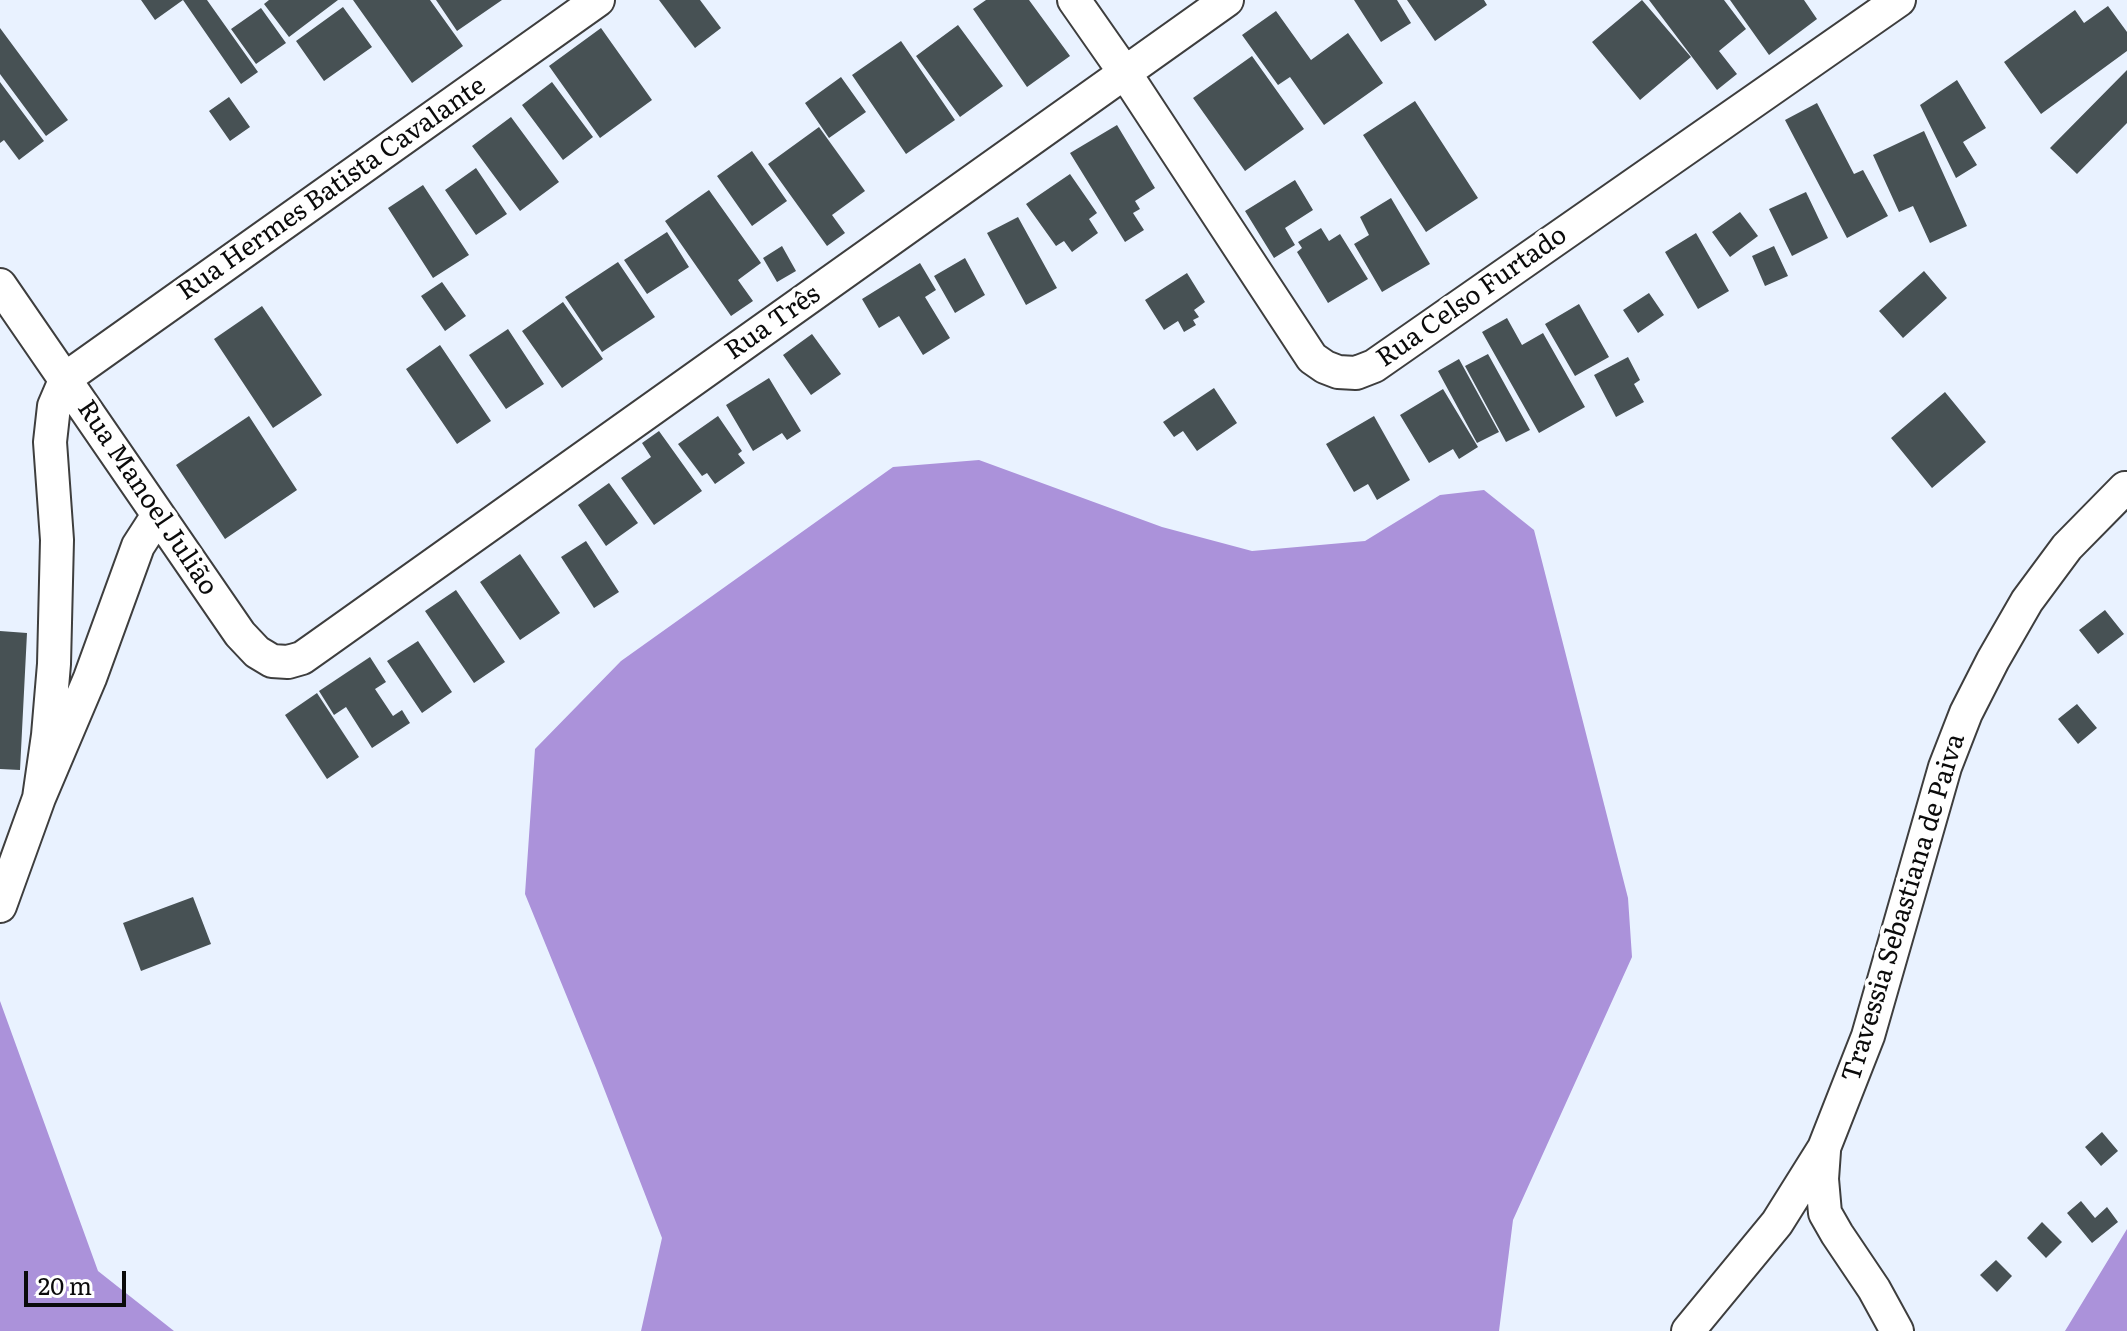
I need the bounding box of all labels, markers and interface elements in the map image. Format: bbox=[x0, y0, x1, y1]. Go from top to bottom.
street label: Rua Hermes Batista Cavalante bbox=[172, 70, 492, 308]
street label: Rua Celso Furtado bbox=[1371, 220, 1573, 374]
street label: Rua Três bbox=[719, 279, 827, 367]
street label: Rua Manoel Julião bbox=[70, 394, 224, 602]
street label: Travessia Sebastiana de Paiva bbox=[1836, 730, 1972, 1086]
scale bar bbox=[28, 1255, 130, 1305]
text: 20 m bbox=[38, 1267, 92, 1302]

